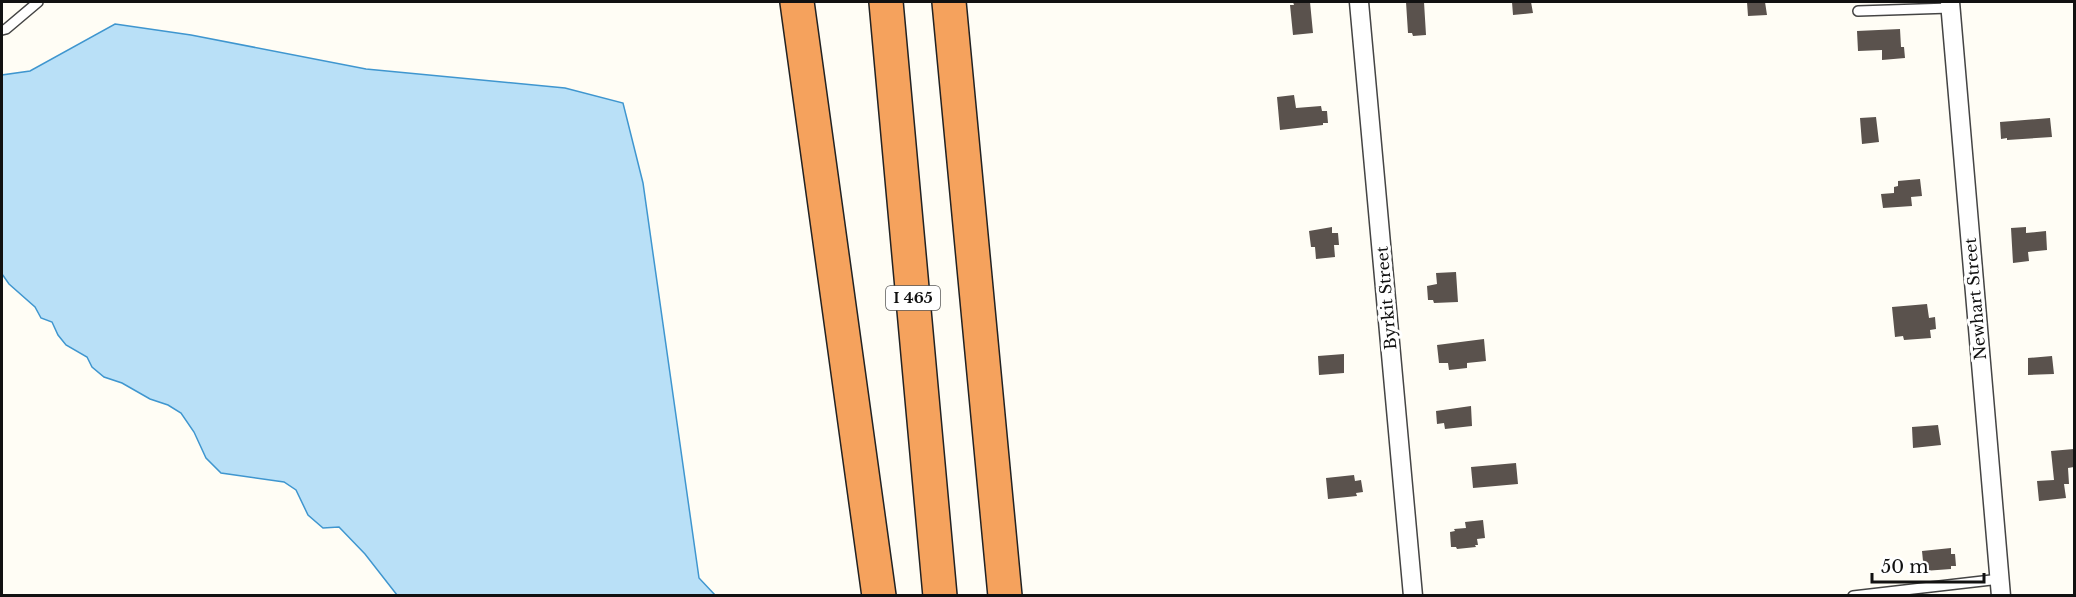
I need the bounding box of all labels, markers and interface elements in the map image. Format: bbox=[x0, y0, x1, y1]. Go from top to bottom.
street label: Newhart Street bbox=[1960, 237, 1990, 361]
street label: Byrkit Street bbox=[1372, 245, 1400, 351]
road number: I 465 bbox=[886, 286, 940, 310]
scale bar bbox=[1872, 546, 1984, 584]
text: 50 m bbox=[1881, 556, 1929, 578]

